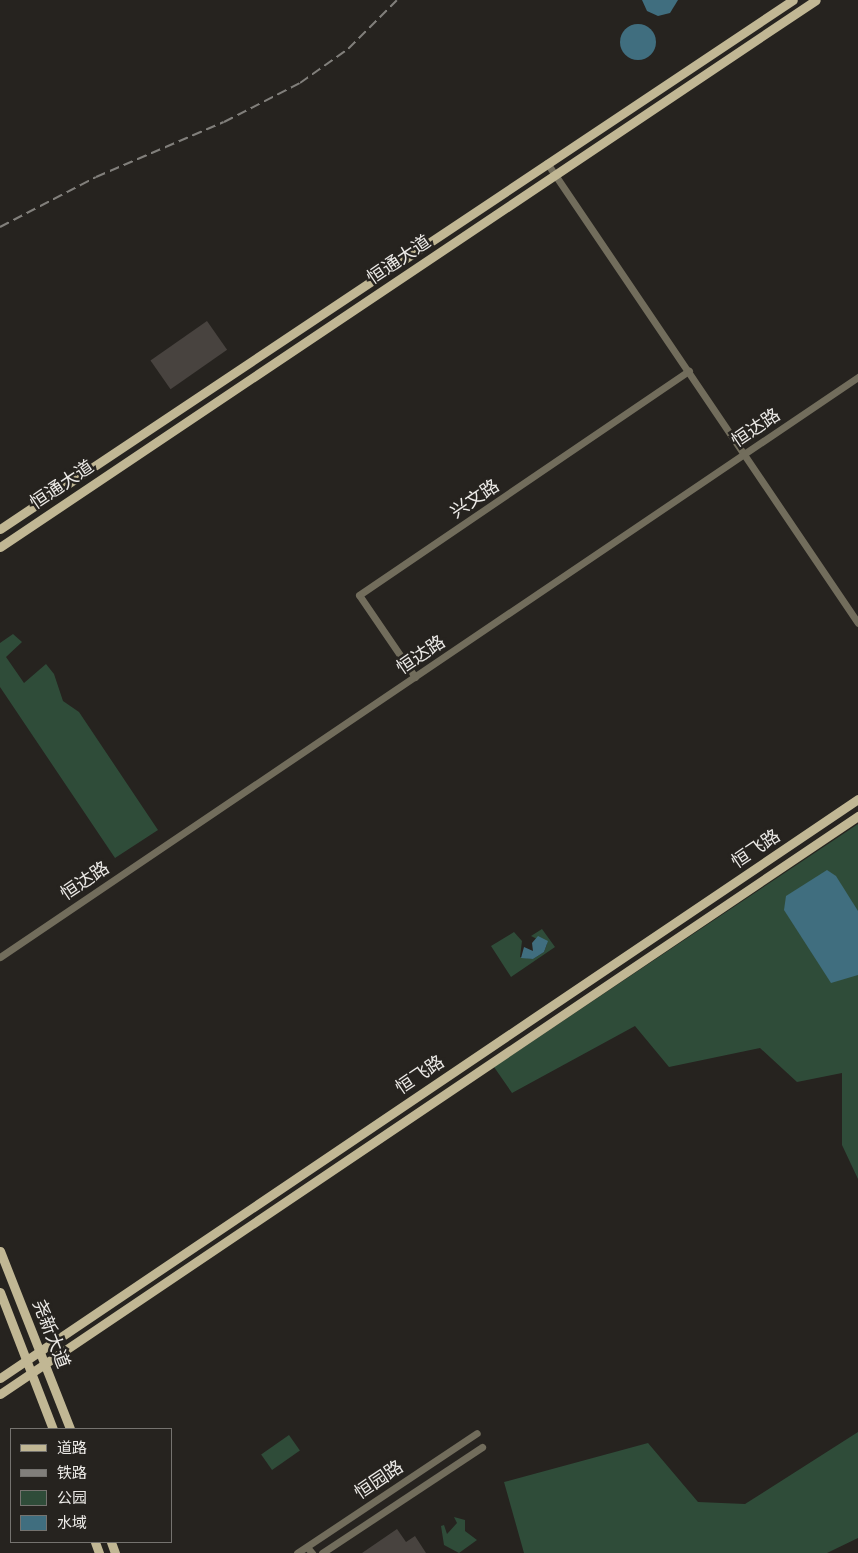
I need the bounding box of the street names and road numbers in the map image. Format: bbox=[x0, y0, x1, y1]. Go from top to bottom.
street label: 恒通大道 bbox=[363, 231, 435, 289]
street label: 恒达路 bbox=[728, 404, 784, 452]
street label: 恒通大道 bbox=[26, 456, 98, 514]
street label: 兴文路 bbox=[447, 475, 503, 523]
street label: 恒达路 bbox=[393, 631, 449, 679]
street label: 恒飞路 bbox=[728, 825, 784, 873]
street label: 恒达路 bbox=[57, 857, 113, 905]
street label: 恒飞路 bbox=[392, 1051, 448, 1099]
street label: 尧新大道 bbox=[28, 1297, 74, 1371]
street label: 恒园路 bbox=[351, 1456, 407, 1504]

